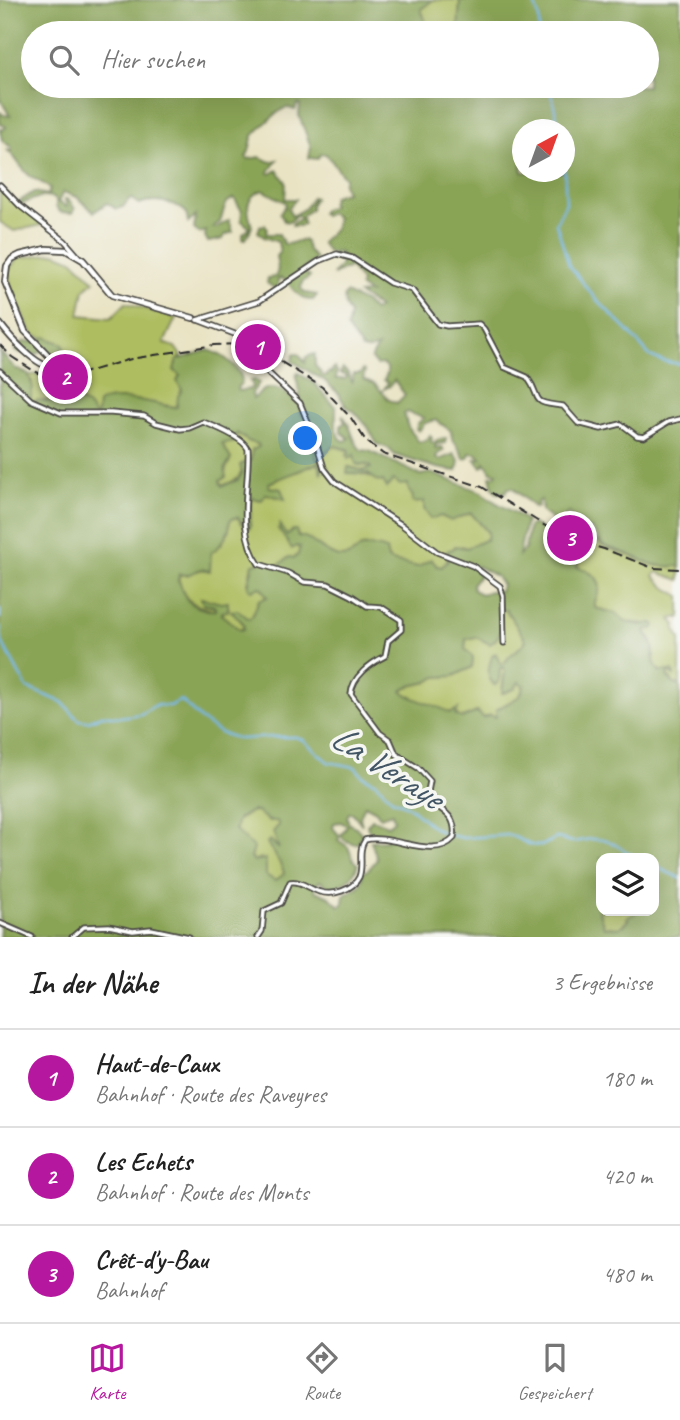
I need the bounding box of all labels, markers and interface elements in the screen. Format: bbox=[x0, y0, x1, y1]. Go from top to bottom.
search box bbox=[21, 21, 659, 98]
icon: search bbox=[45, 41, 83, 79]
text: Hier suchen bbox=[101, 43, 205, 76]
north arrow bbox=[512, 119, 575, 182]
pin: 1 bbox=[235, 321, 281, 373]
pin: 2 bbox=[42, 351, 88, 403]
your location bbox=[288, 421, 322, 455]
pin: 3 bbox=[547, 512, 593, 564]
water label: La Veraye bbox=[323, 713, 456, 822]
map controls bbox=[596, 853, 659, 916]
button: layers bbox=[596, 853, 659, 916]
text: In der Nähe bbox=[28, 964, 157, 1002]
text: 3 Ergebnisse bbox=[552, 968, 652, 997]
text: Haut-de-Caux bbox=[95, 1047, 218, 1080]
text: 1 bbox=[46, 1064, 56, 1093]
text: 180 m bbox=[603, 1064, 652, 1093]
text: Bahnhof · Route des Raveyres bbox=[95, 1080, 326, 1109]
text: Les Echets bbox=[95, 1145, 192, 1178]
text: 2 bbox=[46, 1162, 56, 1191]
text: 420 m bbox=[603, 1162, 652, 1191]
text: Bahnhof · Route des Monts bbox=[95, 1178, 309, 1207]
text: Crêt-d'y-Bau bbox=[95, 1243, 208, 1276]
text: 3 bbox=[46, 1260, 56, 1289]
text: 480 m bbox=[603, 1260, 652, 1289]
text: Bahnhof bbox=[95, 1276, 163, 1305]
tab: Karte bbox=[88, 1339, 126, 1405]
tab: Route bbox=[303, 1339, 341, 1405]
tab: Gespeichert bbox=[518, 1339, 592, 1405]

